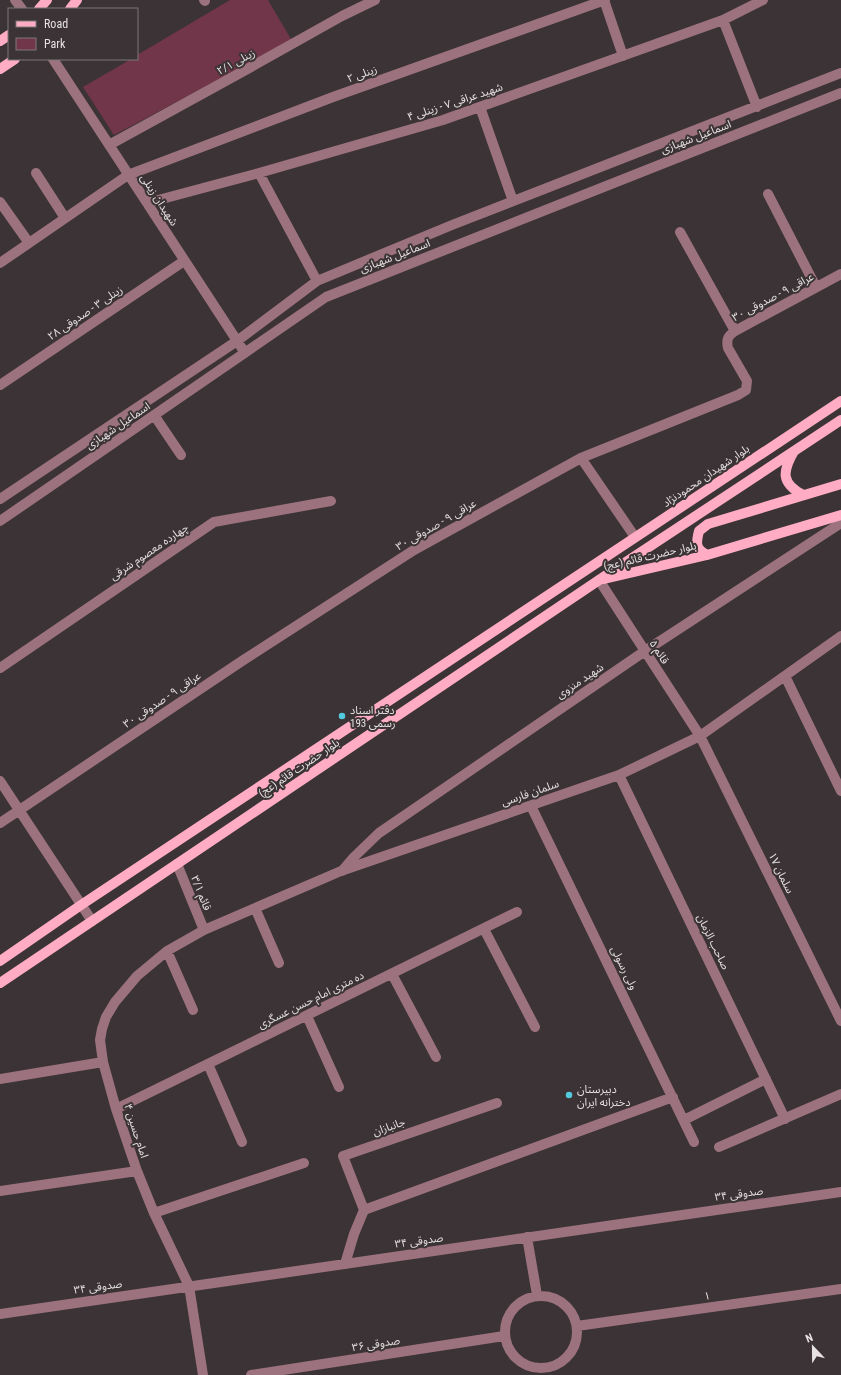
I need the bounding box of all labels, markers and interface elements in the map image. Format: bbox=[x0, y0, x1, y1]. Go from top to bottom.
legend bbox=[8, 8, 138, 60]
text: Road bbox=[44, 17, 68, 31]
text: Park bbox=[44, 37, 66, 51]
street label: زینلی ۲/۱ bbox=[215, 46, 257, 78]
street label: زینلی ۲ bbox=[345, 63, 379, 85]
street label: شهید عراقی ۷ - زینلی ۴ bbox=[406, 80, 505, 124]
street label: اسماعیل شهبازی bbox=[659, 118, 733, 156]
street label: شهیدان زینلی bbox=[137, 172, 181, 229]
street label: اسماعیل شهبازی bbox=[358, 237, 432, 275]
street label: عراقی ۹ - صدوقی ۳۰ bbox=[730, 270, 816, 324]
street label: زینلی ۳ - صدوقی ۲۸ bbox=[45, 283, 125, 343]
street label: اسماعیل شهبازی bbox=[83, 400, 153, 452]
street label: بلوار شهیدان محمودنژاد bbox=[660, 442, 752, 510]
street label: عراقی ۹ - صدوقی ۳۰ bbox=[393, 496, 479, 553]
street label: چهارده معصوم شرقی bbox=[107, 521, 192, 584]
street label: بلوار حضرت قائم (عج) bbox=[602, 539, 698, 575]
street label: قائم ۵ bbox=[645, 638, 672, 668]
street label: شهید منزوی bbox=[554, 660, 606, 701]
street label: عراقی ۹ - صدوقی ۳۰ bbox=[121, 669, 204, 731]
place label: دفتر اسناد رسمی 193 bbox=[350, 704, 396, 730]
marker: دفتر اسناد رسمی 193 bbox=[337, 711, 347, 721]
street label: بلوار حضرت قائم (عج) bbox=[256, 736, 343, 802]
street label: سلمان فارسی bbox=[499, 777, 561, 809]
street label: سلمان ۱۷ bbox=[765, 850, 797, 896]
street label: قائم ۳/۱ bbox=[186, 874, 214, 913]
street label: صاحب الزمان bbox=[694, 912, 732, 972]
street label: ولی رسولی bbox=[608, 944, 640, 992]
street label: ده متری امام حسن عسگری bbox=[256, 969, 367, 1032]
place label: دبیرستان دخترانه ایران bbox=[577, 1083, 631, 1109]
marker: دبیرستان دخترانه ایران bbox=[564, 1090, 574, 1100]
street label: امام حسین ۴ bbox=[120, 1102, 151, 1160]
street label: جانبازان bbox=[371, 1115, 407, 1139]
street label: صدوقی ۳۴ bbox=[714, 1184, 764, 1204]
street label: صدوقی ۳۴ bbox=[394, 1231, 444, 1251]
street label: صدوقی ۳۴ bbox=[73, 1277, 123, 1297]
street label: ۱ bbox=[703, 1289, 711, 1303]
north arrow bbox=[793, 1327, 833, 1367]
text: N bbox=[804, 1331, 815, 1345]
street label: صدوقی ۳۶ bbox=[351, 1334, 401, 1354]

